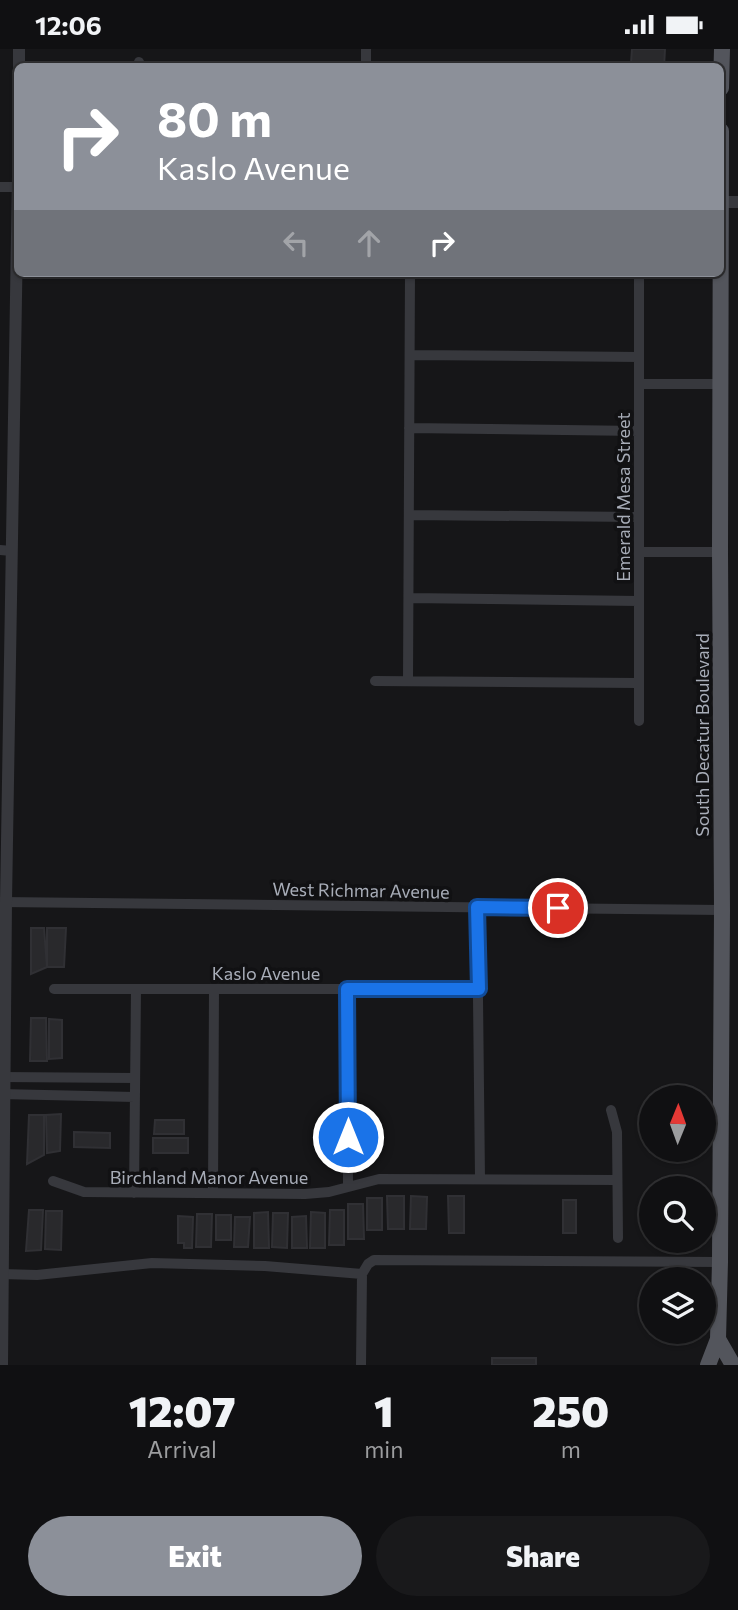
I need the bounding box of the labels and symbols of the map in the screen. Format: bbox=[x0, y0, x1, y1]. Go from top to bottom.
street label: Emerald Mesa Street bbox=[612, 412, 634, 582]
street label: South Decatur Boulevard bbox=[691, 633, 713, 837]
street label: West Richmar Avenue bbox=[272, 877, 450, 903]
pin bbox=[528, 878, 588, 938]
street label: Kaslo Avenue bbox=[212, 962, 320, 984]
north arrow bbox=[639, 1085, 716, 1162]
position arrow bbox=[311, 1100, 385, 1174]
street label: Birchland Manor Avenue bbox=[110, 1166, 308, 1188]

